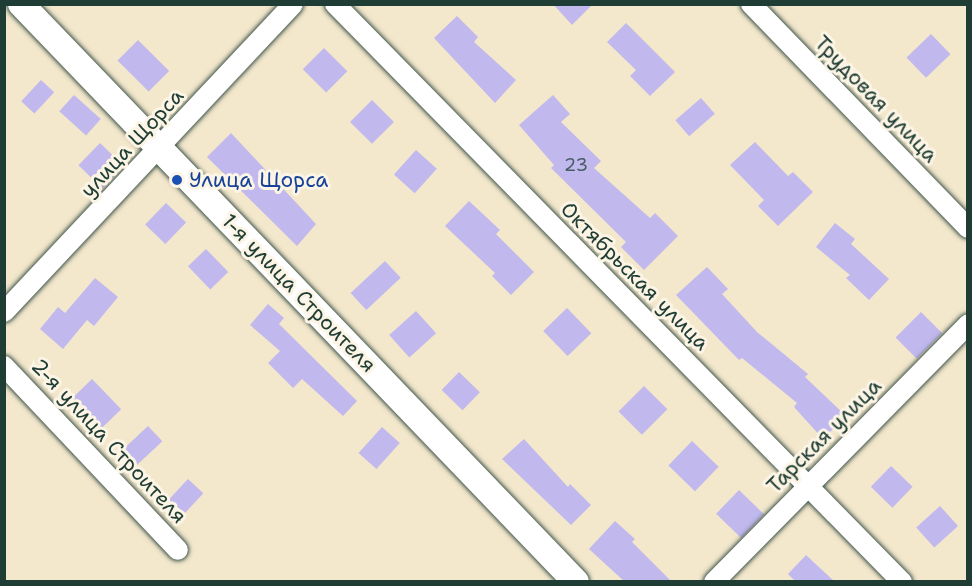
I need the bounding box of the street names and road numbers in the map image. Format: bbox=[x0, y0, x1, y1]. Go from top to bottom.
street label: Трудовая улица bbox=[809, 30, 943, 168]
street label: улица Щорса bbox=[75, 83, 189, 203]
street label: Октябрьская улица bbox=[555, 196, 715, 356]
street label: 1-я улица Строителя bbox=[217, 208, 381, 378]
street label: 2-я улица Строителя bbox=[26, 354, 192, 528]
street label: Тарская улица bbox=[762, 374, 886, 498]

